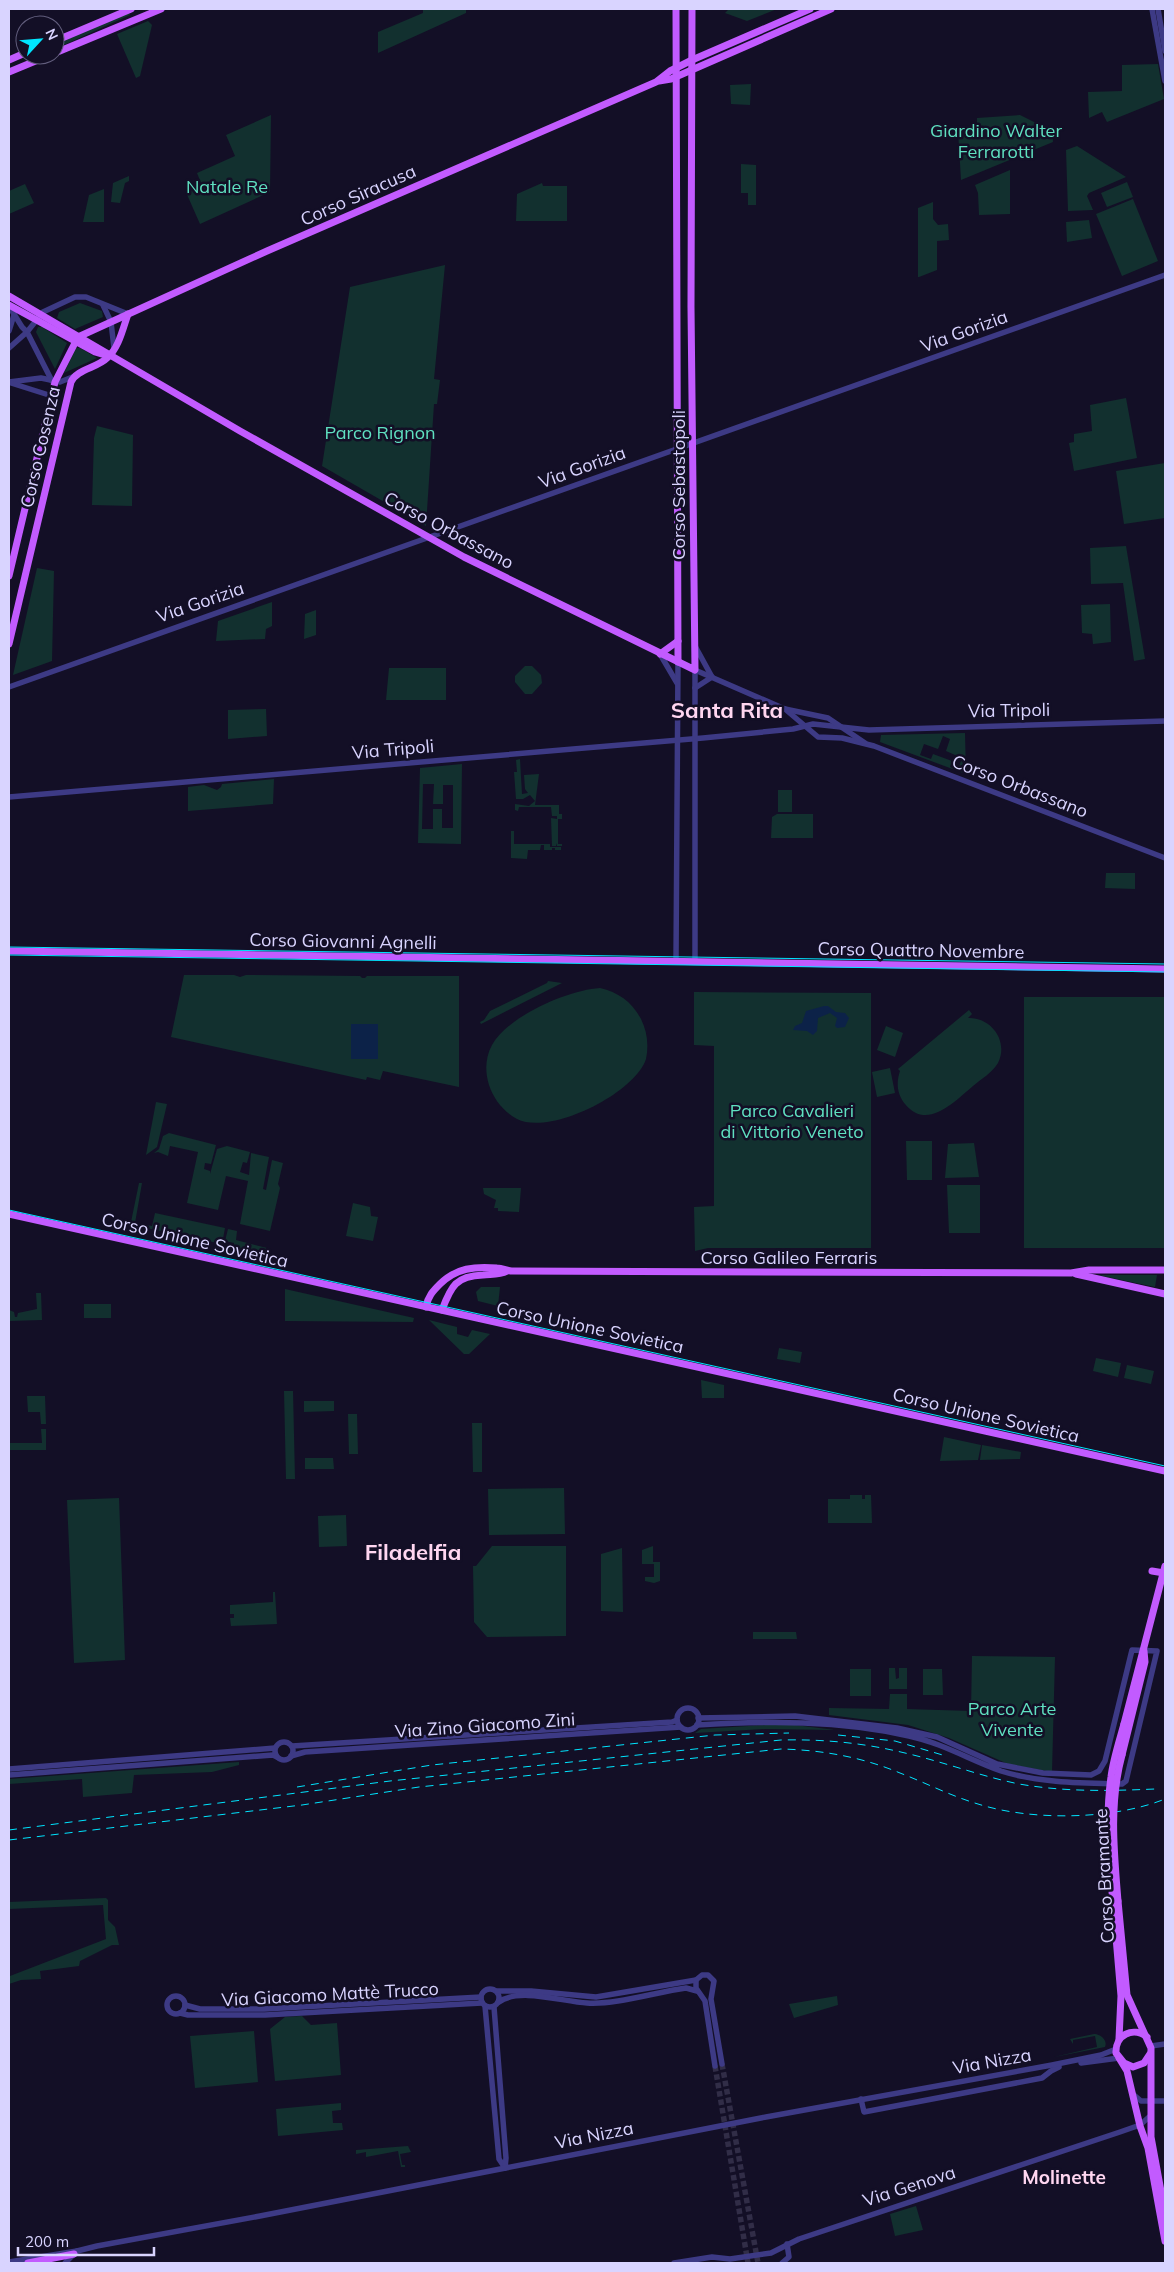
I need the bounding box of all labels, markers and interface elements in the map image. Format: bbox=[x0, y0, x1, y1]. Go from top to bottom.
north arrow bbox=[15, 15, 65, 65]
text: N bbox=[41, 26, 62, 43]
park label: Giardino Walter Ferrarotti bbox=[930, 119, 1062, 163]
street label: Corso Siracusa bbox=[297, 159, 419, 231]
park label: Natale Re bbox=[186, 175, 268, 198]
street label: Via Gorizia bbox=[917, 305, 1011, 357]
street label: Corso Cosenza bbox=[15, 384, 65, 510]
street label: Corso Sebastopoli bbox=[667, 410, 690, 560]
park label: Parco Rignon bbox=[324, 421, 436, 444]
street label: Via Gorizia bbox=[535, 441, 629, 493]
street label: Corso Orbassano bbox=[380, 486, 518, 574]
street label: Via Gorizia bbox=[153, 576, 247, 628]
district label: Santa Rita bbox=[671, 696, 783, 724]
street label: Via Tripoli bbox=[968, 698, 1050, 722]
street label: Via Tripoli bbox=[351, 734, 435, 764]
street label: Corso Orbassano bbox=[949, 749, 1091, 823]
street label: Corso Giovanni Agnelli bbox=[249, 928, 437, 954]
street label: Corso Quattro Novembre bbox=[817, 937, 1025, 963]
park label: Parco Cavalieri di Vittorio Veneto bbox=[720, 1099, 864, 1143]
street label: Corso Unione Sovietica bbox=[99, 1207, 291, 1273]
street label: Corso Galileo Ferraris bbox=[701, 1246, 878, 1269]
street label: Corso Unione Sovietica bbox=[494, 1296, 686, 1358]
street label: Corso Unione Sovietica bbox=[890, 1382, 1082, 1448]
district label: Filadelfia bbox=[365, 1538, 461, 1566]
park label: Parco Arte Vivente bbox=[968, 1697, 1056, 1741]
street label: Via Zino Giacomo Zini bbox=[394, 1707, 576, 1743]
street label: Corso Bramante bbox=[1089, 1808, 1119, 1944]
street label: Via Giacomo Mattè Trucco bbox=[221, 1977, 439, 2011]
street label: Via Nizza bbox=[951, 2043, 1033, 2079]
street label: Via Nizza bbox=[553, 2116, 635, 2154]
street label: Via Genova bbox=[860, 2160, 958, 2212]
district label: Molinette bbox=[1022, 2165, 1106, 2189]
scale bar bbox=[18, 2224, 154, 2256]
text: 200 m bbox=[25, 2232, 69, 2251]

